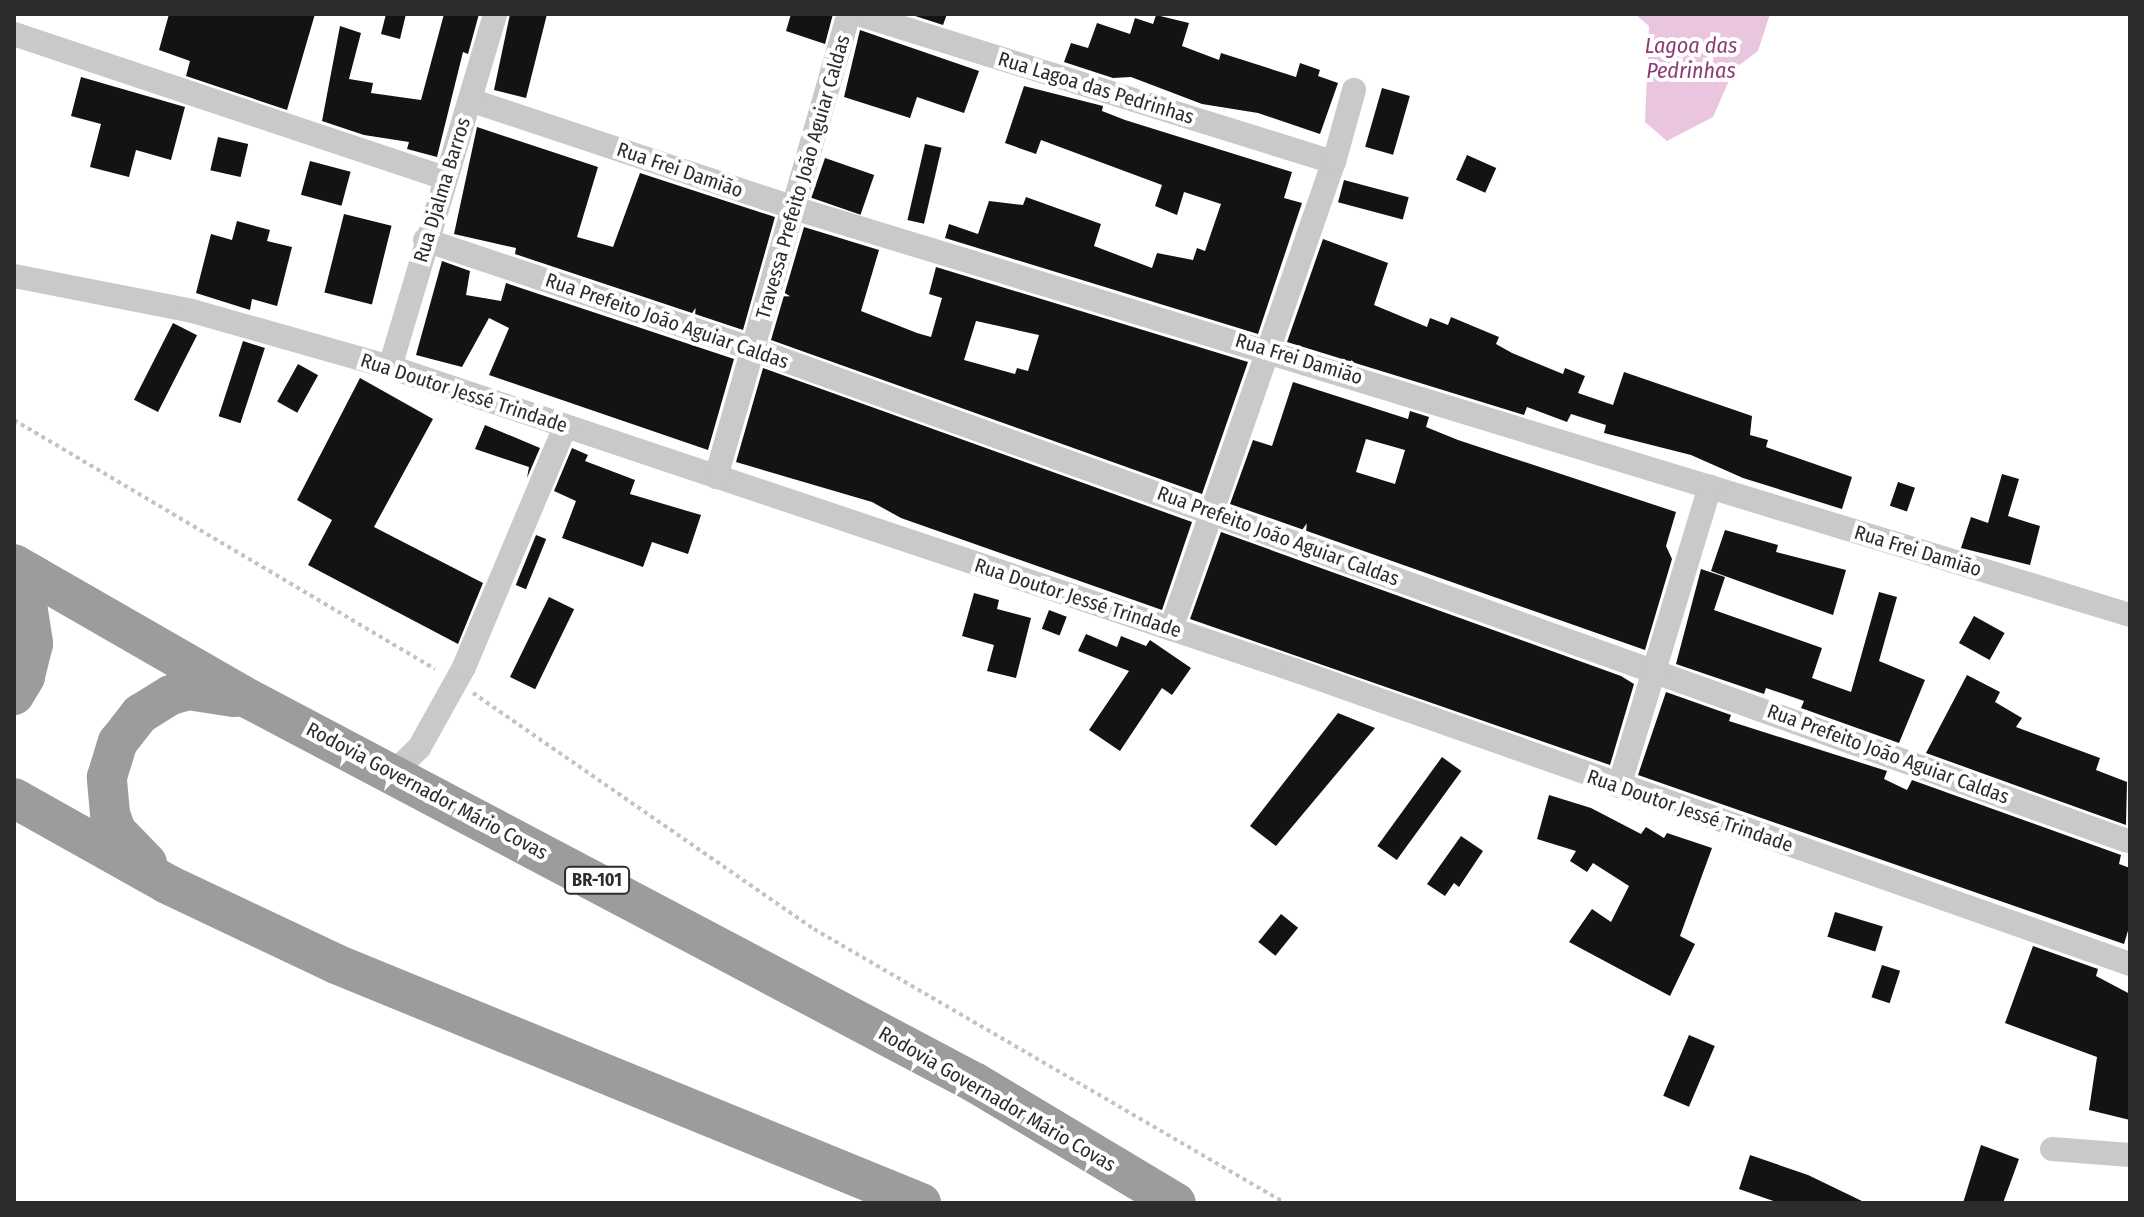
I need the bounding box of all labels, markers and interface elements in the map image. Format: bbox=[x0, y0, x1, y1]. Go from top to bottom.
street label: Travessa Prefeito João Aguiar Caldas bbox=[751, 32, 855, 322]
water label: Lagoa das Pedrinhas bbox=[1645, 32, 1737, 84]
street label: Rua Lagoa das Pedrinhas bbox=[995, 47, 1197, 129]
street label: Rua Djalma Barros bbox=[409, 115, 475, 265]
street label: Rua Frei Damião bbox=[614, 137, 746, 203]
street label: Rua Prefeito João Aguiar Caldas bbox=[542, 268, 792, 374]
street label: Rua Frei Damião bbox=[1232, 328, 1366, 390]
street label: Rua Doutor Jessé Trindade bbox=[358, 348, 570, 438]
street label: Rua Prefeito João Aguiar Caldas bbox=[1154, 481, 1402, 591]
street label: Rua Frei Damião bbox=[1851, 520, 1985, 582]
street label: Rua Doutor Jessé Trindade bbox=[972, 553, 1184, 643]
street label: Rua Prefeito João Aguiar Caldas bbox=[1764, 699, 2012, 809]
street label: Rodovia Governador Mário Covas bbox=[302, 717, 552, 865]
street label: Rua Doutor Jessé Trindade bbox=[1584, 764, 1796, 858]
road number: BR-101 bbox=[563, 866, 631, 894]
street label: Rodovia Governador Mário Covas bbox=[874, 1021, 1120, 1177]

